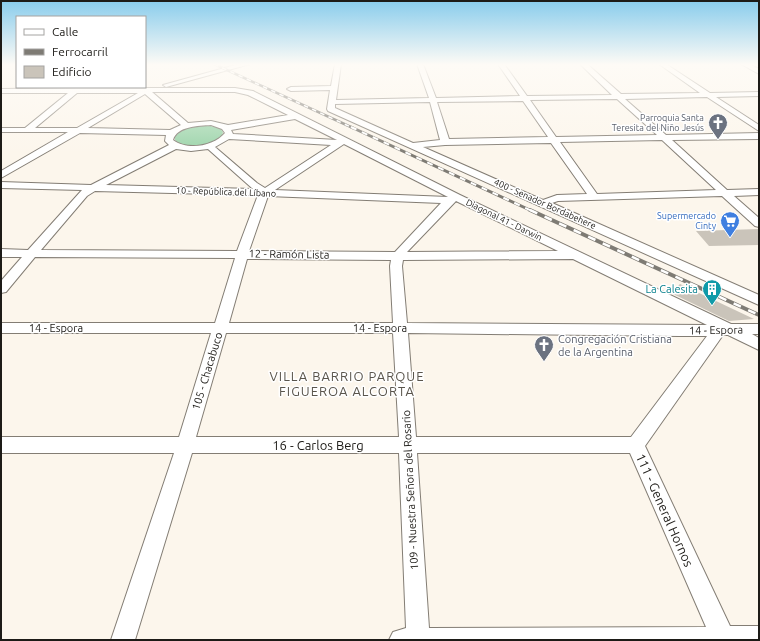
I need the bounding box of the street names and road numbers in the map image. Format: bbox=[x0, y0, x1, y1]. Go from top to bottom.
street label: 400 - Senador Bordabehere bbox=[493, 177, 597, 231]
street label: 10 - República del Líbano bbox=[176, 185, 276, 199]
street label: Diagonal 41 - Darwin bbox=[464, 197, 544, 243]
street label: 12 - Ramón Lista bbox=[248, 247, 330, 261]
street label: 14 - Espora bbox=[29, 322, 83, 334]
street label: 14 - Espora bbox=[353, 322, 407, 334]
street label: 14 - Espora bbox=[689, 324, 743, 336]
street label: 105 - Chacabuco bbox=[189, 331, 225, 411]
street label: 109 - Nuestra Señora del Rosario bbox=[400, 410, 420, 570]
street label: 16 - Carlos Berg bbox=[272, 438, 364, 452]
street label: 111 - General Hornos bbox=[634, 451, 696, 569]

